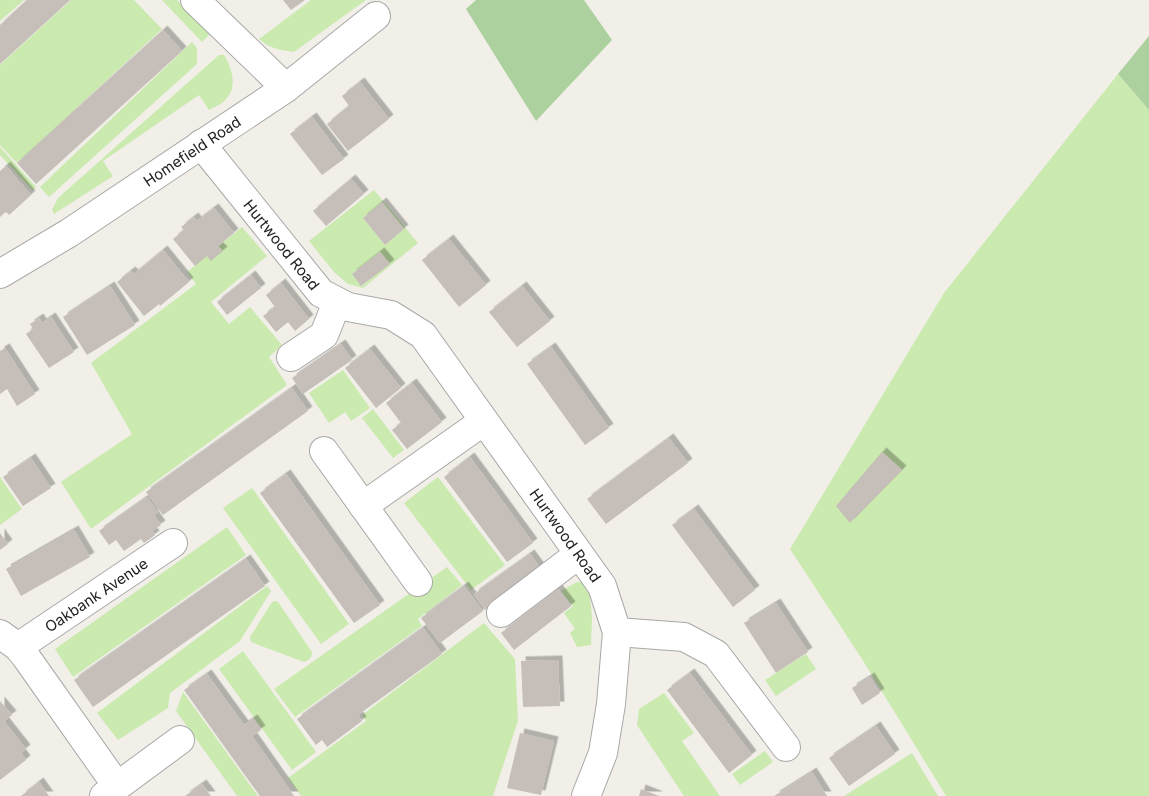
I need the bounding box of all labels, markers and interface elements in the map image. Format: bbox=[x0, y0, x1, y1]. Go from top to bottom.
street label: Homefield Road bbox=[139, 112, 244, 190]
street label: Hurtwood Road bbox=[240, 195, 324, 294]
street label: Hurtwood Road bbox=[526, 485, 606, 586]
street label: Oakbank Avenue bbox=[41, 553, 151, 636]

